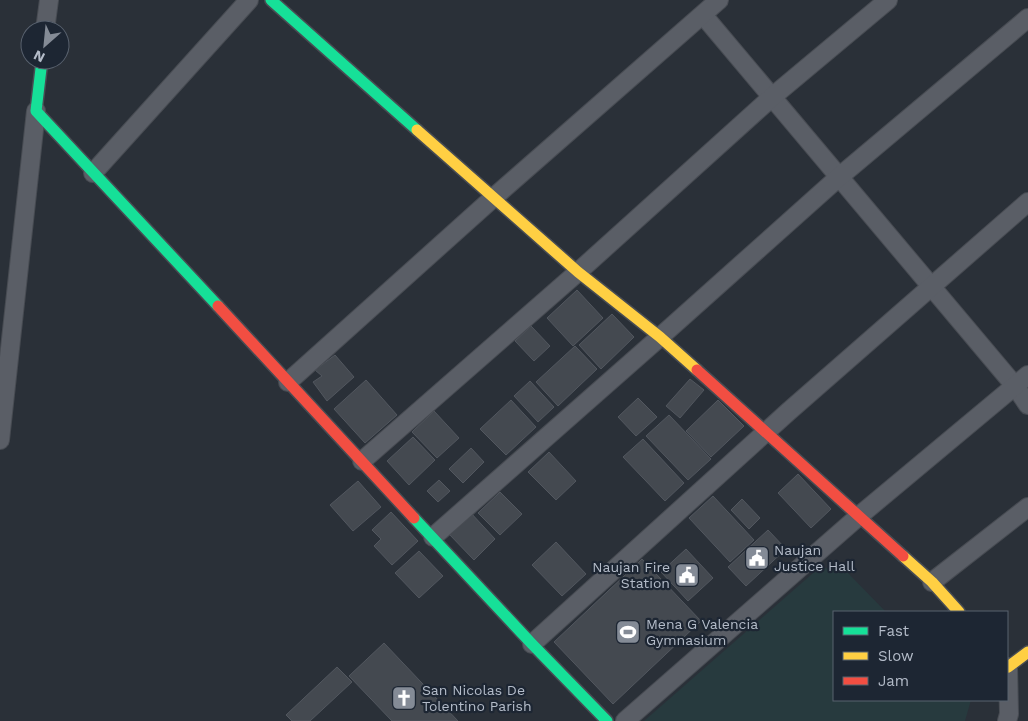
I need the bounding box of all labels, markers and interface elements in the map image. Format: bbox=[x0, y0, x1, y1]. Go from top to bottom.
north arrow bbox=[20, 20, 70, 70]
text: N bbox=[31, 47, 47, 66]
place label: Naujan Justice Hall bbox=[774, 542, 855, 574]
public building icon: Naujan Justice Hall bbox=[744, 545, 770, 571]
place label: Naujan Fire Station bbox=[592, 559, 670, 591]
public building icon: Naujan Fire Station bbox=[674, 562, 700, 588]
legend bbox=[833, 611, 1008, 701]
place label: Mena G Valencia Gymnasium bbox=[646, 616, 758, 648]
sports icon: Mena G Valencia Gymnasium bbox=[615, 619, 641, 645]
text: Fast bbox=[878, 622, 910, 640]
text: Slow bbox=[878, 647, 914, 665]
text: Jam bbox=[878, 672, 909, 690]
place label: San Nicolas De Tolentino Parish bbox=[422, 682, 532, 714]
church icon: San Nicolas De Tolentino Parish bbox=[391, 685, 417, 711]

